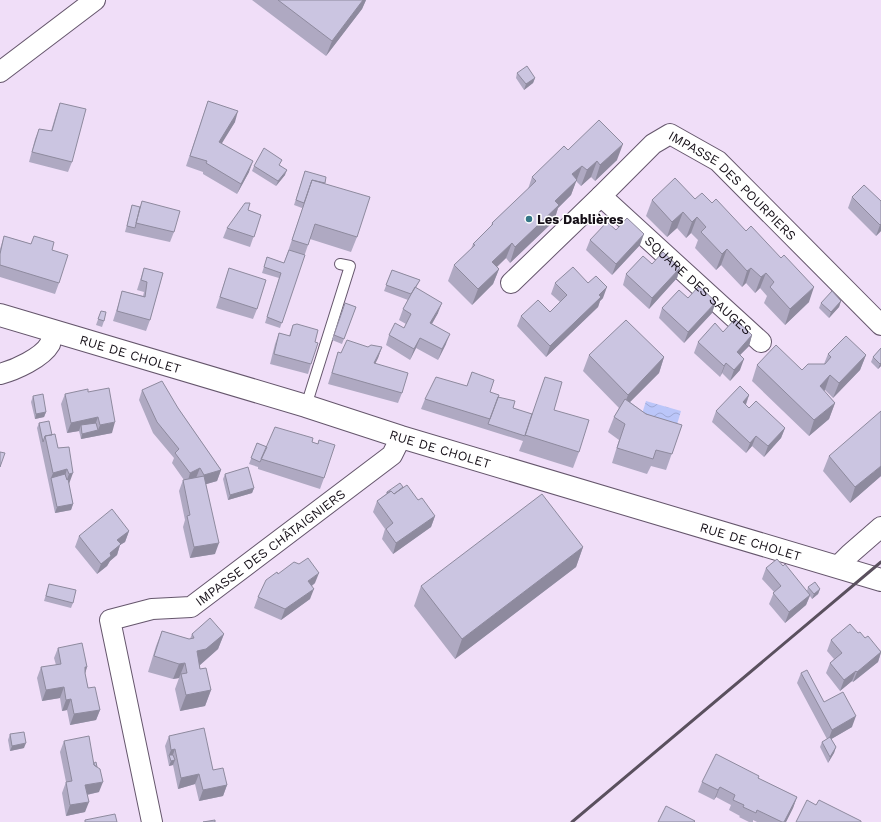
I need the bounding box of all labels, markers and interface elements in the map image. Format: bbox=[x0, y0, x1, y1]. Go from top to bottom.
street label: IMPASSE DES POURPIERS bbox=[666, 127, 800, 243]
place label: Les Dablières bbox=[537, 212, 623, 227]
marker: Les Dablières bbox=[524, 214, 534, 224]
street label: SQUARE DES SAUGES bbox=[642, 233, 755, 337]
street label: RUE DE CHOLET bbox=[78, 332, 183, 376]
street label: RUE DE CHOLET bbox=[388, 426, 493, 471]
street label: IMPASSE DES CHÂTAIGNIERS bbox=[192, 486, 348, 609]
street label: RUE DE CHOLET bbox=[698, 519, 803, 563]

